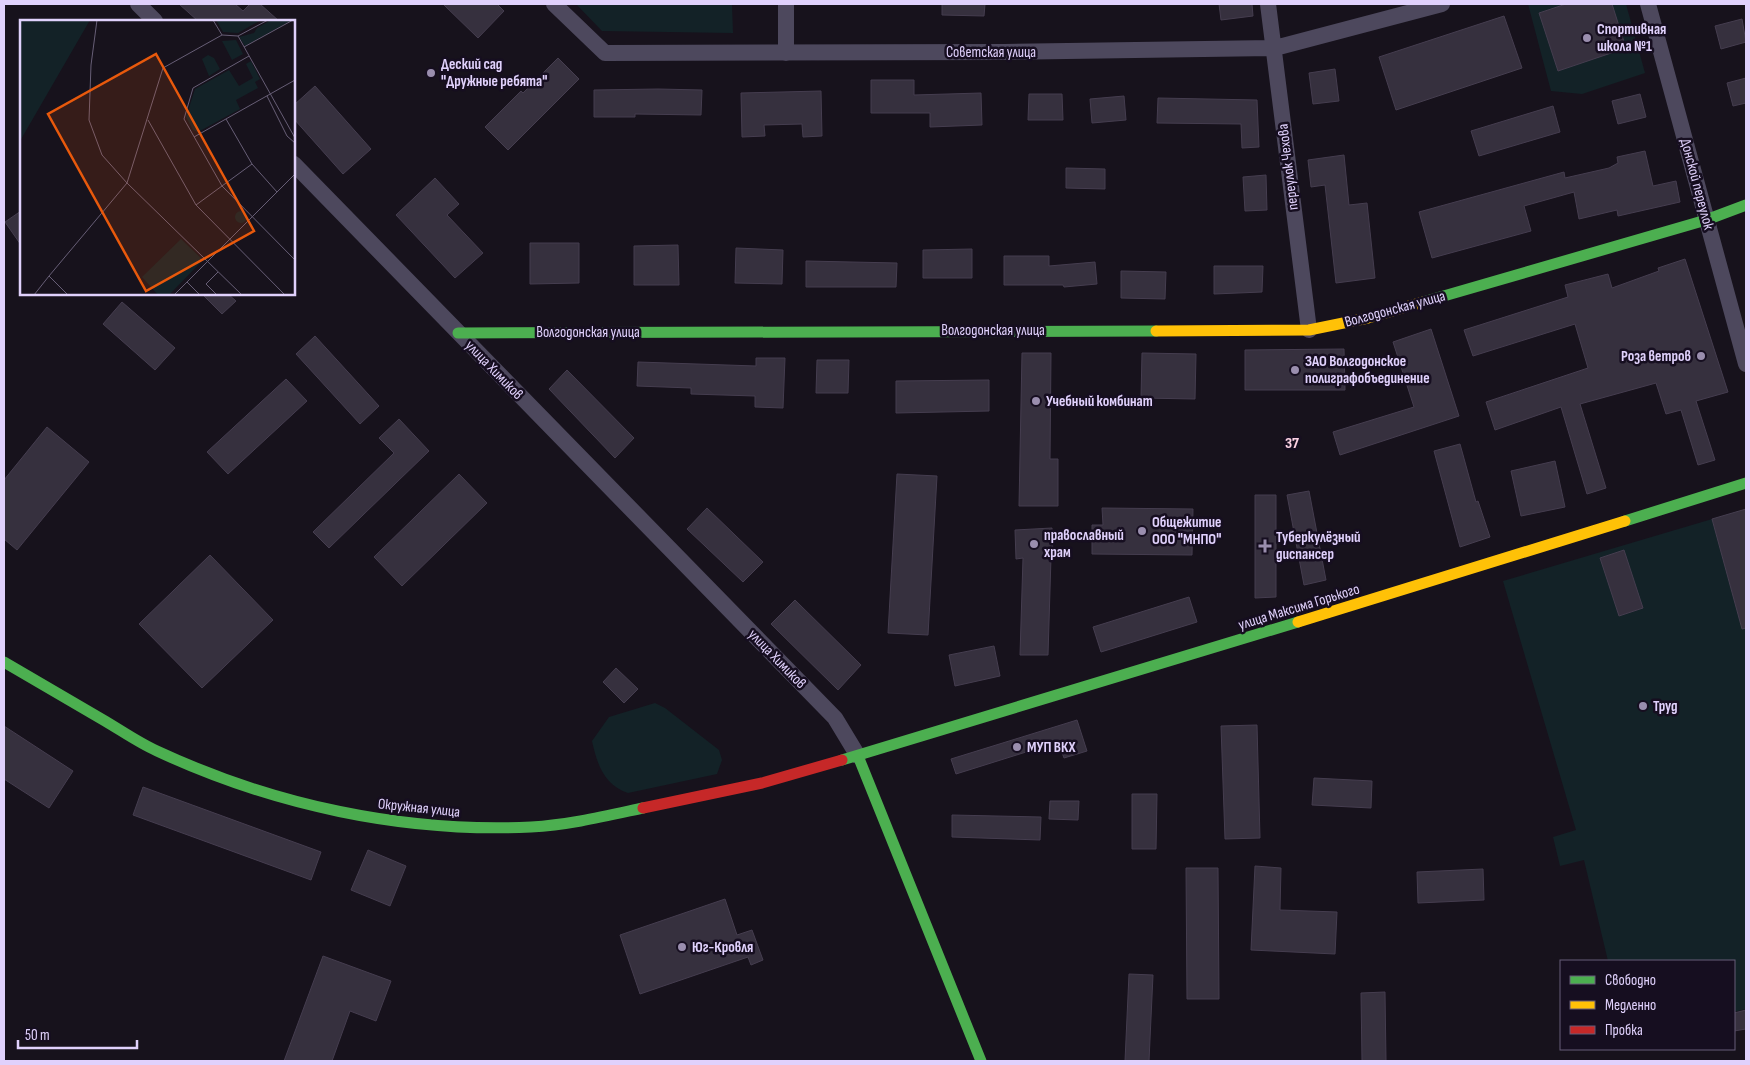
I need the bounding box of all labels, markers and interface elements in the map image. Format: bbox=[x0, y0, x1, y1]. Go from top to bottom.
inset map bbox=[20, 20, 295, 295]
place label: Спортивная школа №1 bbox=[1597, 20, 1666, 56]
marker: Спортивная школа №1 bbox=[1581, 32, 1593, 44]
street label: Советская улица bbox=[946, 43, 1036, 62]
place label: Деский сад "Дружные ребята" bbox=[441, 55, 547, 91]
marker: Деский сад "Дружные ребята" bbox=[425, 67, 437, 79]
street label: переулок Чехова bbox=[1273, 123, 1303, 211]
street label: Донской переулок bbox=[1676, 136, 1718, 232]
street label: Волгодонская улица bbox=[1343, 286, 1448, 332]
street label: Волгодонская улица bbox=[941, 321, 1045, 340]
street label: Волгодонская улица bbox=[536, 323, 640, 342]
street label: улица Химиков bbox=[461, 336, 527, 404]
place label: Роза ветров bbox=[1621, 347, 1691, 366]
marker: Роза ветров bbox=[1695, 350, 1707, 362]
place label: ЗАО Волгодонское полиграфобъединение bbox=[1305, 352, 1430, 388]
marker: ЗАО Волгодонское полиграфобъединение bbox=[1289, 364, 1301, 376]
place label: Учебный комбинат bbox=[1046, 392, 1153, 411]
marker: Учебный комбинат bbox=[1030, 395, 1042, 407]
district label: 37 bbox=[1285, 434, 1299, 453]
place label: Общежитие ООО "МНПО" bbox=[1152, 513, 1221, 549]
marker: Общежитие ООО "МНПО" bbox=[1136, 525, 1148, 537]
place label: православный храм bbox=[1044, 526, 1124, 562]
place label: Туберкулёзный диспансер bbox=[1276, 528, 1360, 564]
marker: православный храм bbox=[1028, 538, 1040, 550]
marker: Туберкулёзный диспансер bbox=[1258, 539, 1272, 553]
street label: улица Максима Горького bbox=[1236, 580, 1362, 634]
street label: улица Химиков bbox=[744, 625, 810, 693]
place label: Труд bbox=[1653, 697, 1678, 716]
marker: Труд bbox=[1637, 700, 1649, 712]
place label: МУП ВКХ bbox=[1027, 738, 1076, 757]
marker: МУП ВКХ bbox=[1011, 741, 1023, 753]
street label: Окружная улица bbox=[377, 794, 461, 822]
place label: Юг-Кровля bbox=[692, 938, 753, 957]
marker: Юг-Кровля bbox=[676, 941, 688, 953]
legend bbox=[1560, 960, 1735, 1050]
text: Свободно bbox=[1605, 971, 1656, 990]
text: Медленно bbox=[1605, 996, 1656, 1015]
scale bar bbox=[18, 1018, 136, 1050]
text: Пробка bbox=[1605, 1021, 1643, 1040]
text: 50 m bbox=[25, 1026, 50, 1045]

